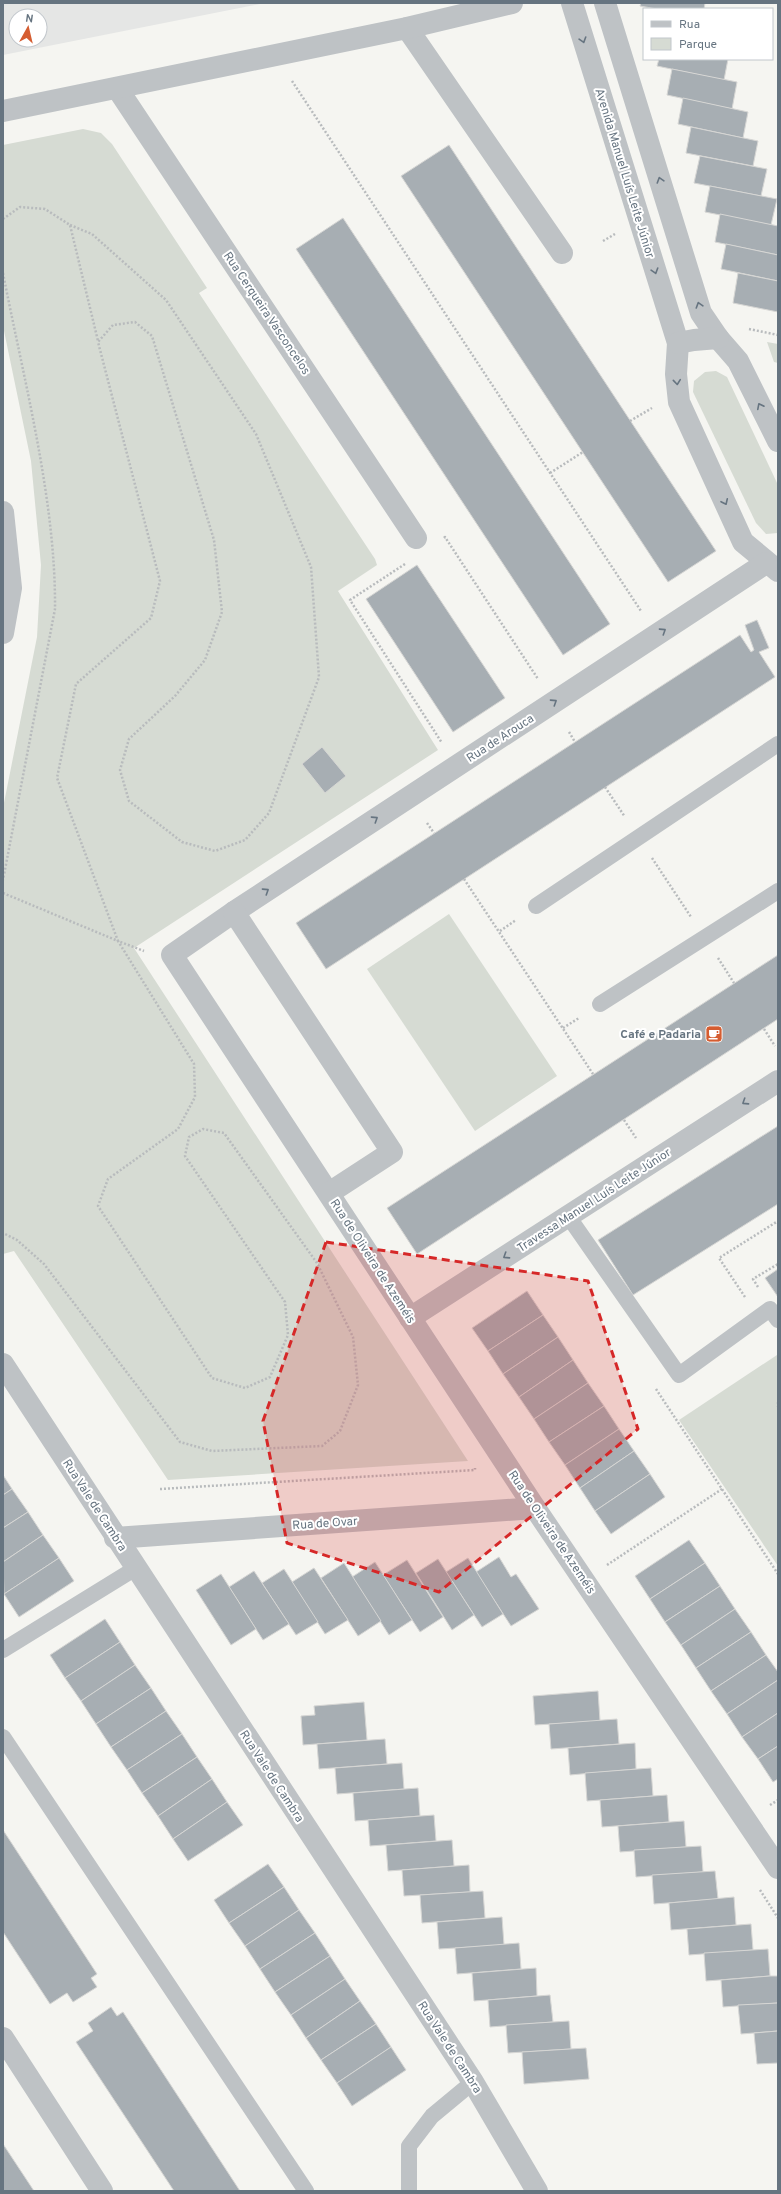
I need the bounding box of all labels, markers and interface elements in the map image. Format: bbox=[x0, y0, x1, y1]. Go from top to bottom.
north arrow bbox=[8, 8, 48, 48]
legend bbox=[643, 8, 773, 60]
text: N bbox=[24, 12, 34, 27]
text: Rua bbox=[679, 17, 700, 33]
one-way arrow bbox=[579, 37, 587, 44]
text: Parque bbox=[679, 37, 717, 53]
street label: Avenida Manuel Luís Leite Júnior bbox=[591, 86, 658, 260]
one-way arrow bbox=[656, 177, 665, 184]
street label: Rua Cerqueira Vasconcelos bbox=[219, 249, 313, 378]
one-way arrow bbox=[650, 268, 659, 275]
one-way arrow bbox=[695, 301, 704, 308]
one-way arrow bbox=[672, 379, 681, 385]
one-way arrow bbox=[758, 403, 765, 411]
one-way arrow bbox=[720, 498, 728, 506]
one-way arrow bbox=[659, 628, 666, 635]
one-way arrow bbox=[550, 699, 557, 707]
street label: Rua de Arouca bbox=[464, 711, 537, 767]
one-way arrow bbox=[371, 817, 378, 824]
one-way arrow bbox=[262, 889, 269, 896]
cafe icon: Café e Padaria bbox=[704, 1024, 724, 1044]
place label: Café e Padaria bbox=[620, 1027, 701, 1043]
one-way arrow bbox=[742, 1098, 749, 1105]
street label: Travessa Manuel Luís Leite Júnior bbox=[515, 1145, 675, 1257]
street label: Rua de Oliveira de Azeméis bbox=[326, 1196, 419, 1327]
one-way arrow bbox=[504, 1251, 511, 1258]
street label: Rua Vale de Cambra bbox=[58, 1456, 130, 1555]
street label: Rua de Oliveira de Azeméis bbox=[504, 1468, 599, 1597]
street label: Rua de Ovar bbox=[292, 1514, 359, 1534]
street label: Rua Vale de Cambra bbox=[235, 1727, 307, 1826]
street label: Rua Vale de Cambra bbox=[413, 1998, 485, 2097]

